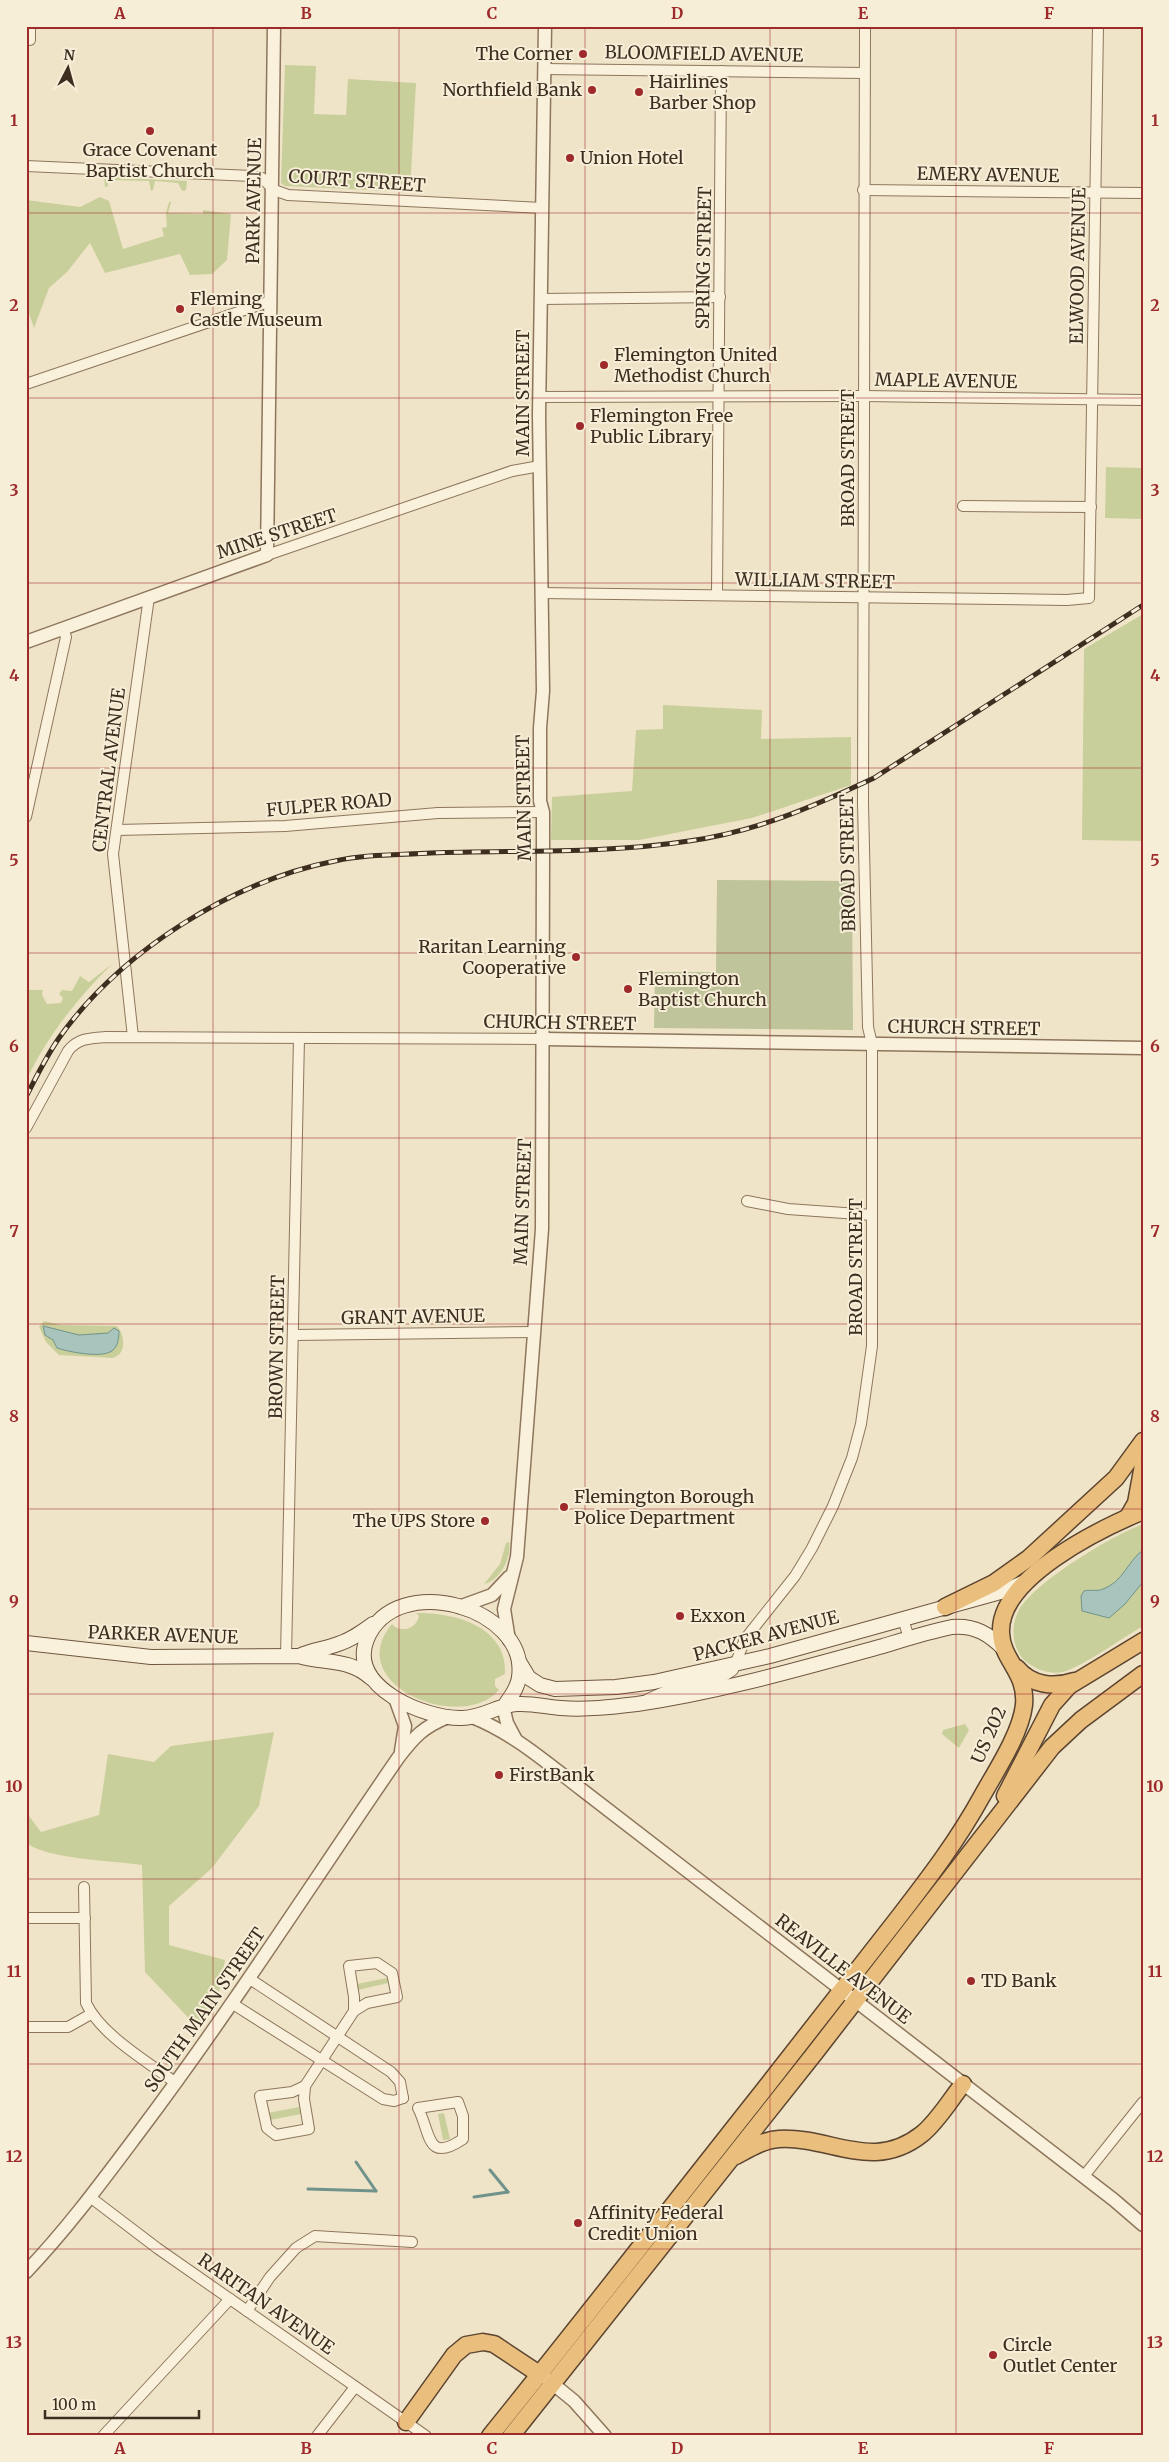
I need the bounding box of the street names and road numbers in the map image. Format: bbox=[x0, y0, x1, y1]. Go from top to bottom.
street label: BLOOMFIELD AVENUE bbox=[604, 40, 804, 67]
street label: PARK AVENUE bbox=[241, 137, 266, 264]
street label: EMERY AVENUE bbox=[916, 162, 1060, 187]
street label: COURT STREET bbox=[288, 164, 427, 197]
street label: SPRING STREET bbox=[691, 186, 716, 330]
street label: ELWOOD AVENUE bbox=[1065, 187, 1090, 345]
street label: MAIN STREET bbox=[511, 329, 534, 456]
street label: MAPLE AVENUE bbox=[874, 368, 1018, 393]
street label: BROAD STREET bbox=[836, 389, 859, 527]
street label: MINE STREET bbox=[214, 503, 340, 564]
street label: WILLIAM STREET bbox=[734, 568, 896, 593]
street label: CENTRAL AVENUE bbox=[87, 686, 130, 853]
street label: MAIN STREET bbox=[511, 734, 536, 862]
street label: FULPER ROAD bbox=[265, 788, 393, 821]
street label: BROAD STREET bbox=[835, 793, 860, 932]
street label: CHURCH STREET bbox=[483, 1010, 637, 1035]
street label: CHURCH STREET bbox=[887, 1015, 1041, 1040]
street label: MAIN STREET bbox=[509, 1138, 536, 1266]
street label: BROAD STREET bbox=[844, 1198, 867, 1336]
street label: BROWN STREET bbox=[264, 1274, 289, 1419]
street label: GRANT AVENUE bbox=[341, 1304, 486, 1329]
street label: PACKER AVENUE bbox=[691, 1605, 842, 1666]
street label: PARKER AVENUE bbox=[87, 1620, 239, 1649]
street label: US 202 bbox=[966, 1703, 1011, 1767]
street label: REAVILLE AVENUE bbox=[771, 1908, 916, 2029]
street label: SOUTH MAIN STREET bbox=[139, 1923, 270, 2096]
street label: RARITAN AVENUE bbox=[194, 2248, 339, 2360]

